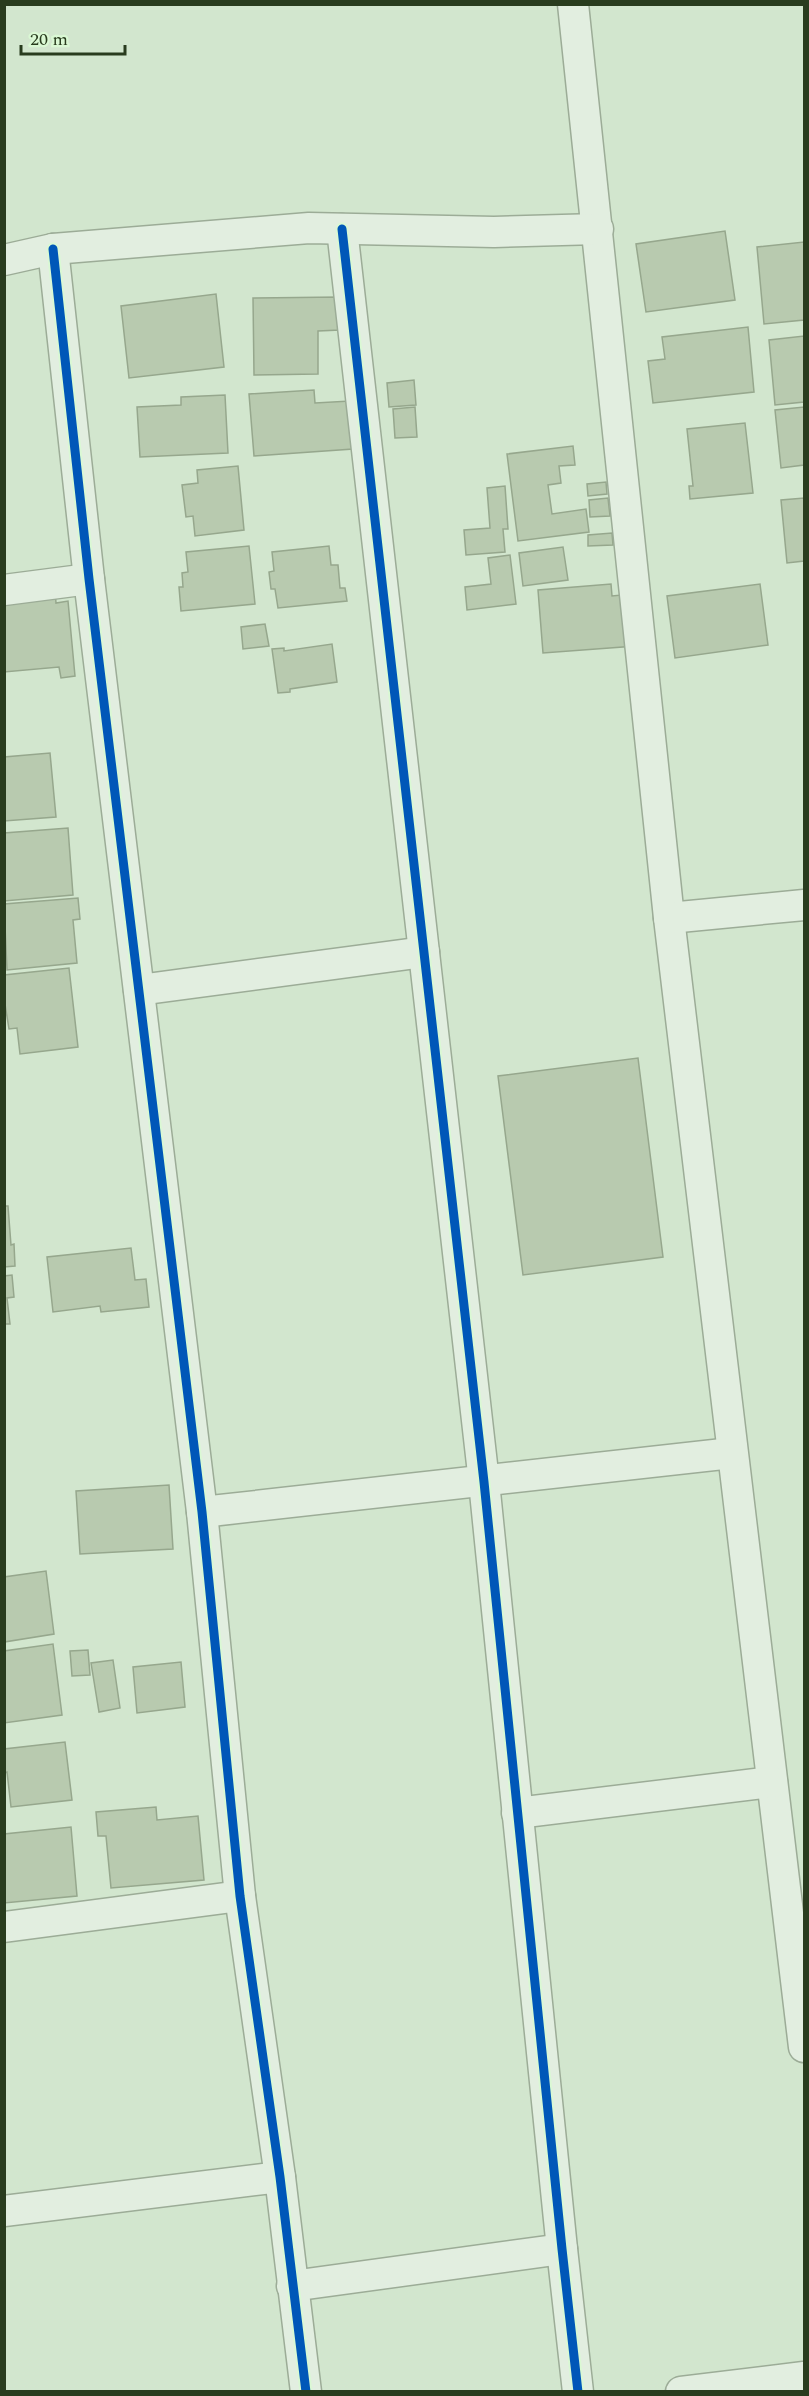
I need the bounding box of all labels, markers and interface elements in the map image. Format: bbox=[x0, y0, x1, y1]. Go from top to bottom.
scale bar bbox=[21, 18, 124, 56]
text: 20 m bbox=[30, 26, 68, 53]

